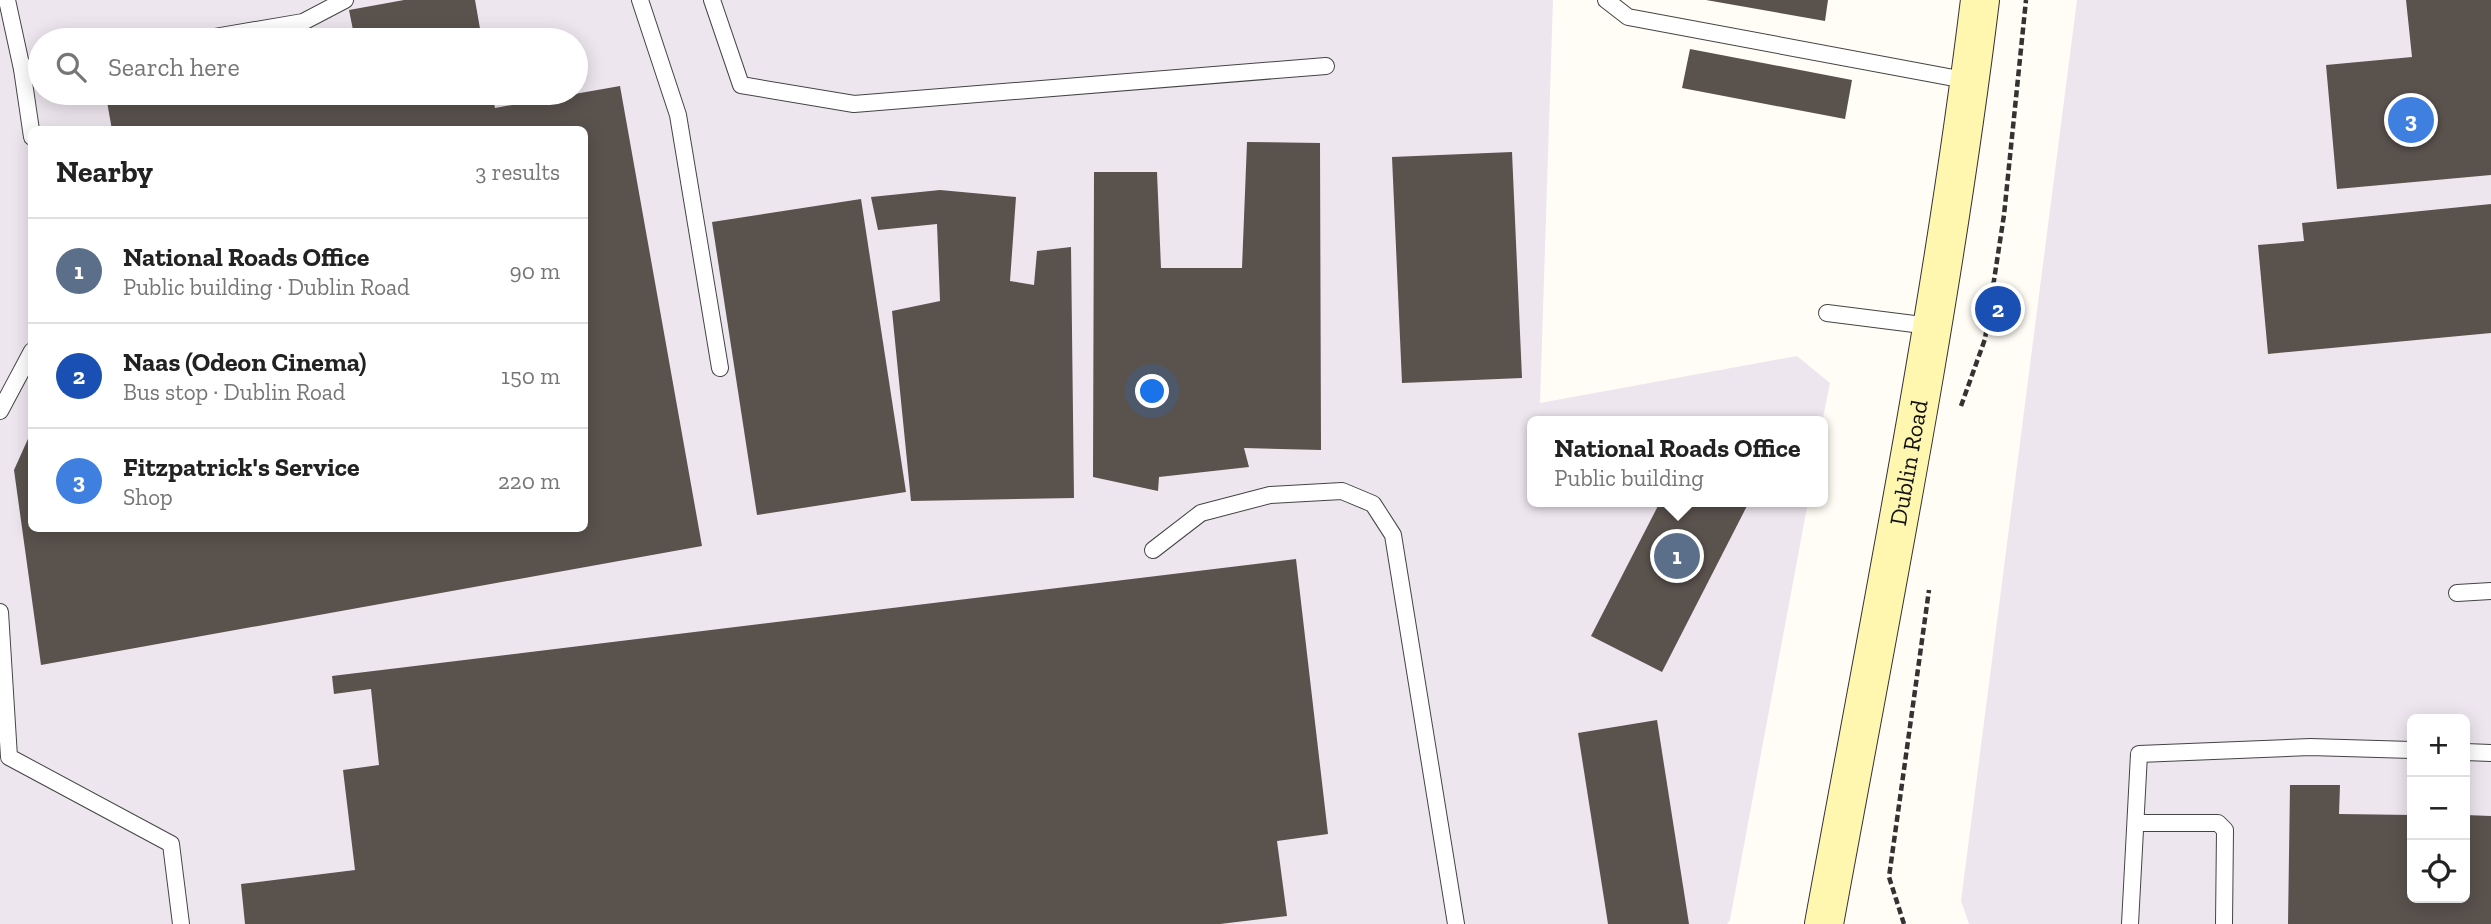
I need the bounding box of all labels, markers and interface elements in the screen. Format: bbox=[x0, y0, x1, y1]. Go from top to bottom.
search box bbox=[28, 28, 588, 105]
icon: search bbox=[52, 48, 90, 86]
text: Search here bbox=[108, 51, 240, 83]
pin: 3 bbox=[2388, 94, 2434, 146]
text: Nearby bbox=[56, 154, 153, 190]
text: 3 results bbox=[475, 158, 560, 186]
text: National Roads Office bbox=[123, 241, 369, 273]
text: 1 bbox=[74, 257, 84, 285]
text: 90 m bbox=[509, 257, 560, 285]
text: Public building · Dublin Road bbox=[123, 273, 410, 301]
pin: 2 bbox=[1975, 283, 2021, 335]
text: Naas (Odeon Cinema) bbox=[123, 346, 366, 378]
text: 2 bbox=[73, 362, 85, 390]
text: 150 m bbox=[501, 362, 560, 390]
your location bbox=[1135, 374, 1169, 408]
text: Bus stop · Dublin Road bbox=[123, 378, 345, 406]
street label: Dublin Road bbox=[1883, 398, 1934, 528]
popup bbox=[1527, 416, 1828, 507]
text: National Roads Office bbox=[1554, 432, 1801, 464]
text: Fitzpatrick's Service bbox=[123, 451, 359, 483]
text: Public building bbox=[1554, 464, 1704, 492]
text: 3 bbox=[73, 467, 85, 495]
text: 220 m bbox=[498, 467, 560, 495]
text: Shop bbox=[123, 483, 173, 511]
pin: 1 bbox=[1654, 530, 1700, 582]
map controls bbox=[2407, 714, 2470, 903]
button: + bbox=[2407, 714, 2470, 777]
button: − bbox=[2407, 777, 2470, 840]
button: locate bbox=[2407, 840, 2470, 903]

